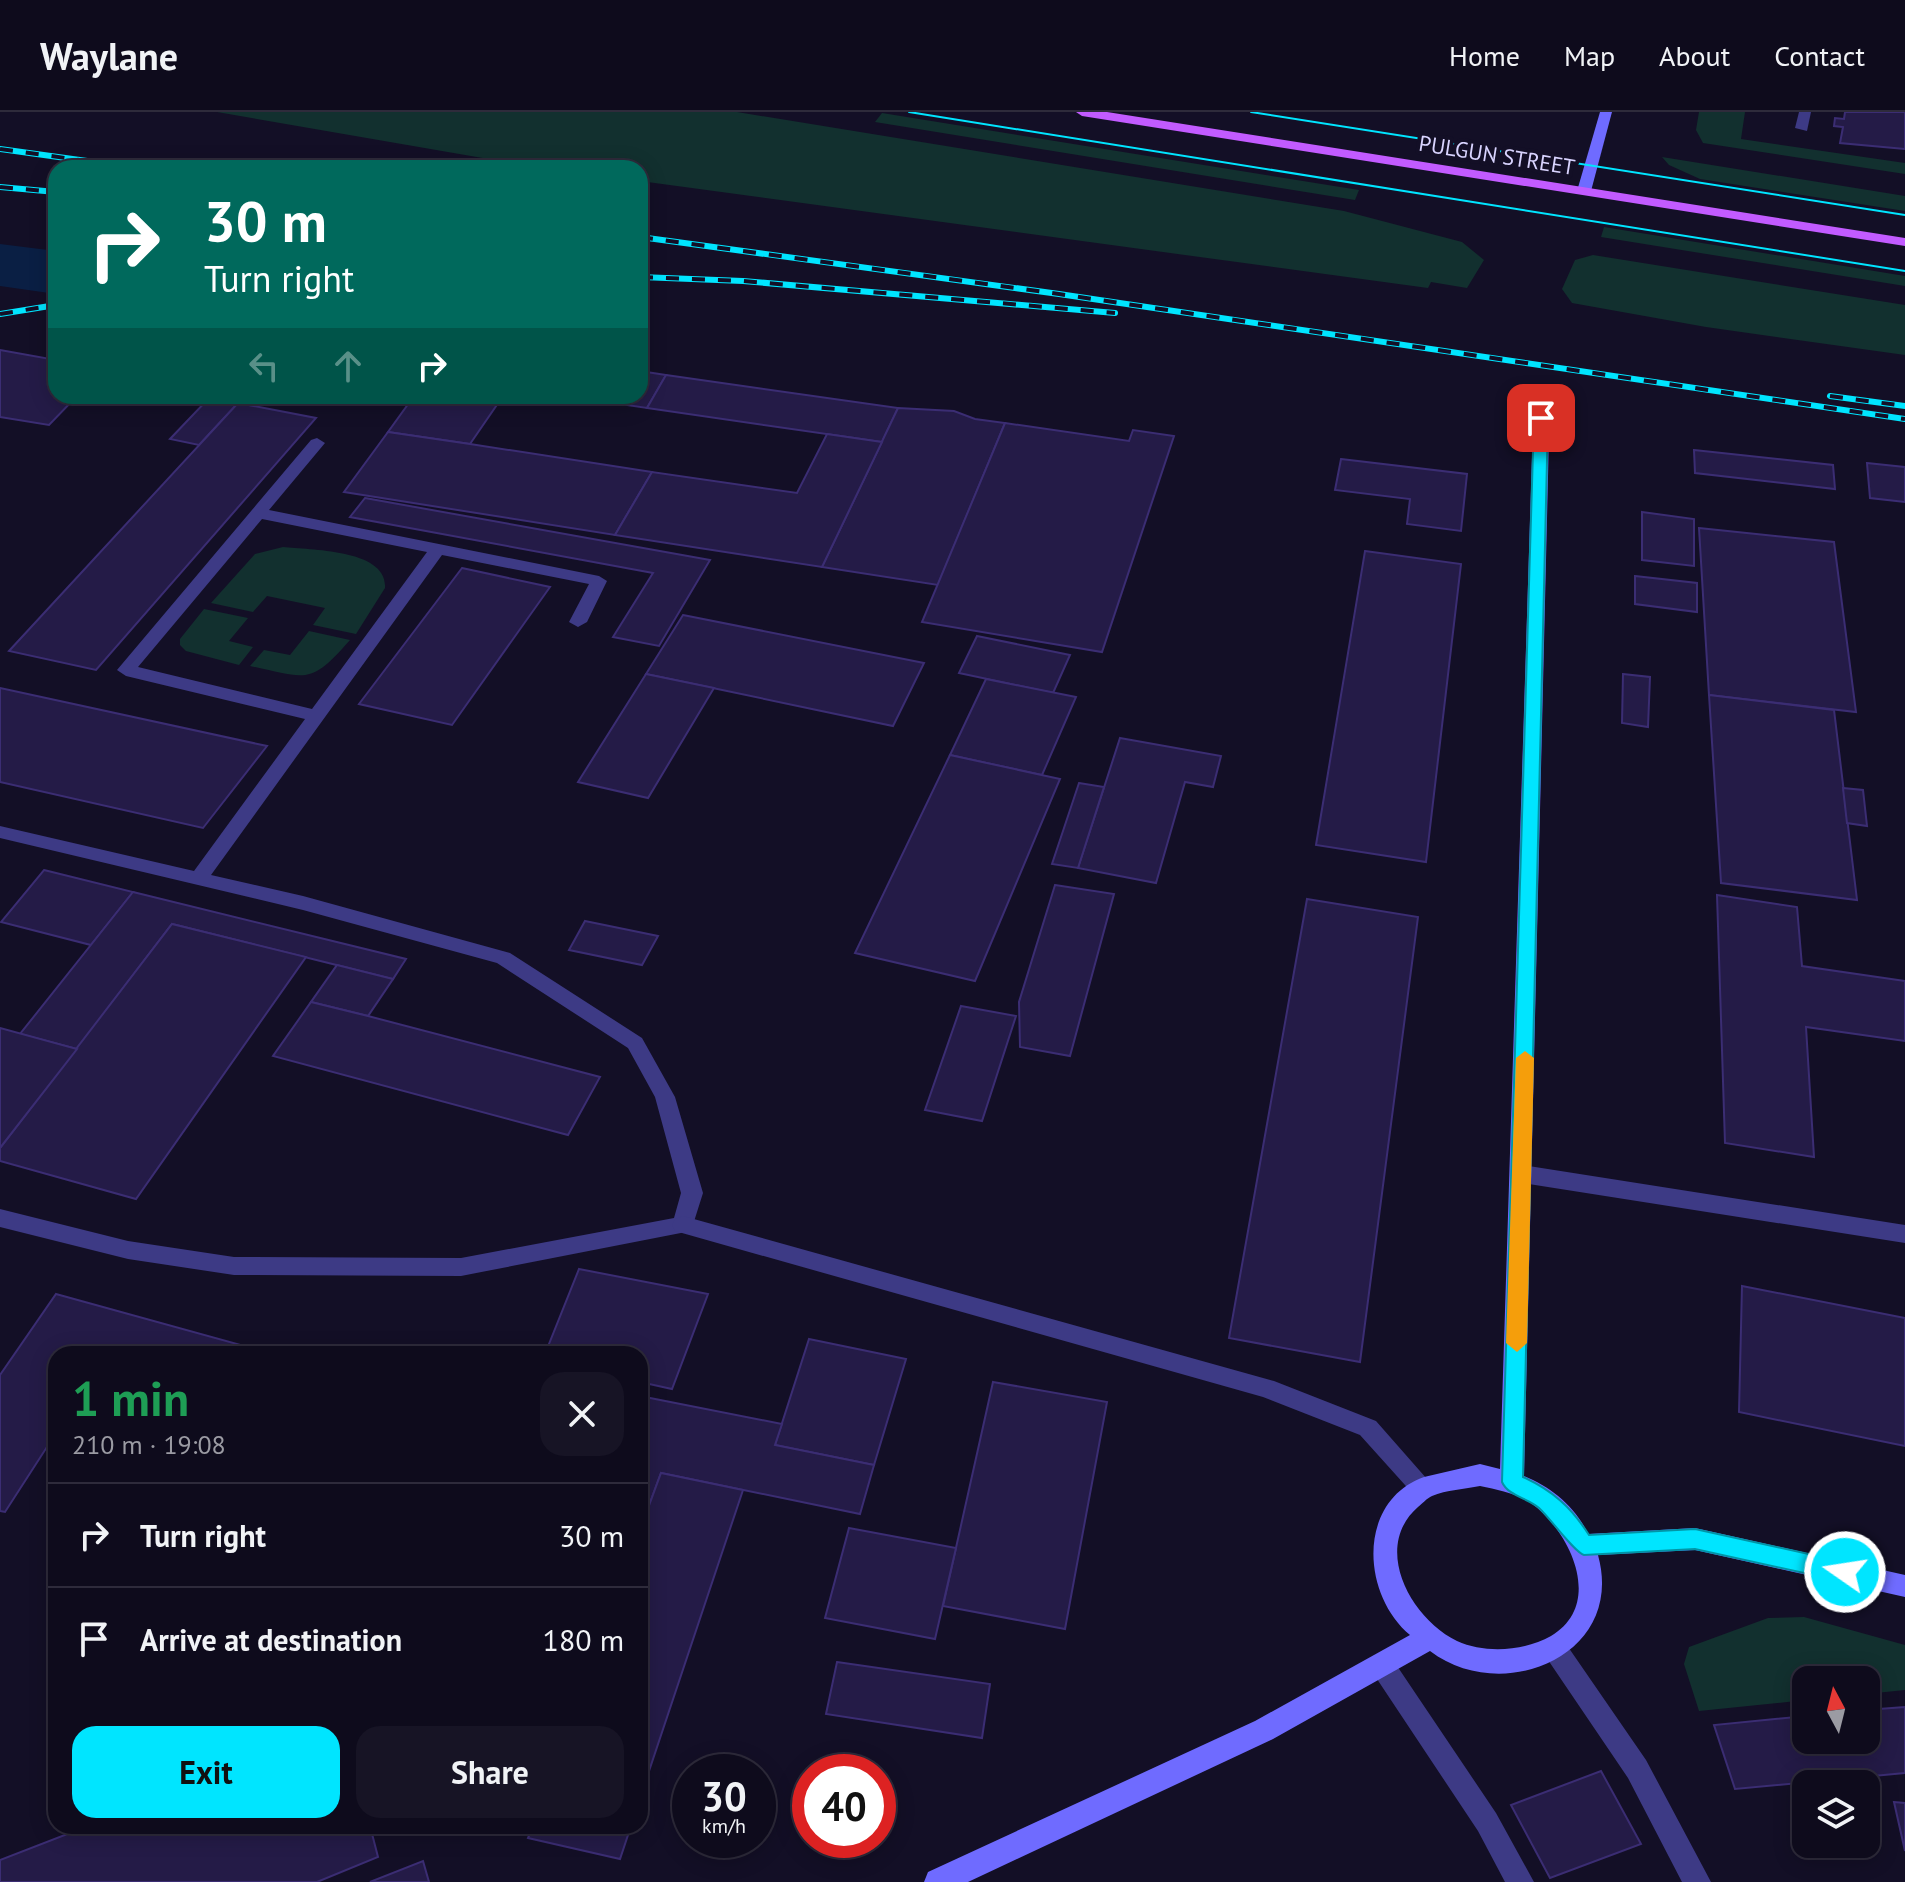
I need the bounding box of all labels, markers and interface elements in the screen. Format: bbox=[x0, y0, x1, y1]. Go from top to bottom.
text: Waylane bbox=[40, 31, 178, 80]
text: Home bbox=[1449, 37, 1520, 74]
text: Map bbox=[1564, 37, 1615, 74]
text: About bbox=[1659, 37, 1730, 74]
text: Contact bbox=[1774, 37, 1865, 74]
street label: PULGUN STREET bbox=[1417, 129, 1577, 181]
text: 30 m bbox=[204, 185, 327, 257]
icon: right bbox=[72, 192, 176, 296]
text: Turn right bbox=[204, 255, 354, 302]
icon: left bbox=[242, 344, 286, 388]
icon: ahead bbox=[326, 344, 370, 388]
icon: right bbox=[410, 344, 454, 388]
pin bbox=[1507, 384, 1575, 452]
icon: arrive bbox=[1519, 396, 1563, 440]
text: 1 min bbox=[72, 1367, 189, 1429]
button: close bbox=[540, 1372, 624, 1456]
text: 210 m · 19:08 bbox=[72, 1428, 226, 1461]
icon: right bbox=[72, 1513, 116, 1557]
text: Turn right bbox=[140, 1516, 266, 1555]
text: 30 m bbox=[559, 1516, 624, 1555]
position arrow bbox=[1803, 1530, 1887, 1614]
icon: arrive bbox=[72, 1617, 116, 1661]
text: Arrive at destination bbox=[140, 1620, 402, 1659]
text: 180 m bbox=[543, 1620, 624, 1659]
north arrow bbox=[1792, 1666, 1880, 1754]
map controls bbox=[1792, 1666, 1880, 1858]
button: Exit bbox=[72, 1726, 340, 1818]
button: Share bbox=[356, 1726, 624, 1818]
speed limit sign: 40 bbox=[792, 1754, 896, 1858]
text: 30 bbox=[701, 1770, 747, 1822]
button: layers bbox=[1792, 1770, 1880, 1858]
text: km/h bbox=[702, 1813, 746, 1839]

